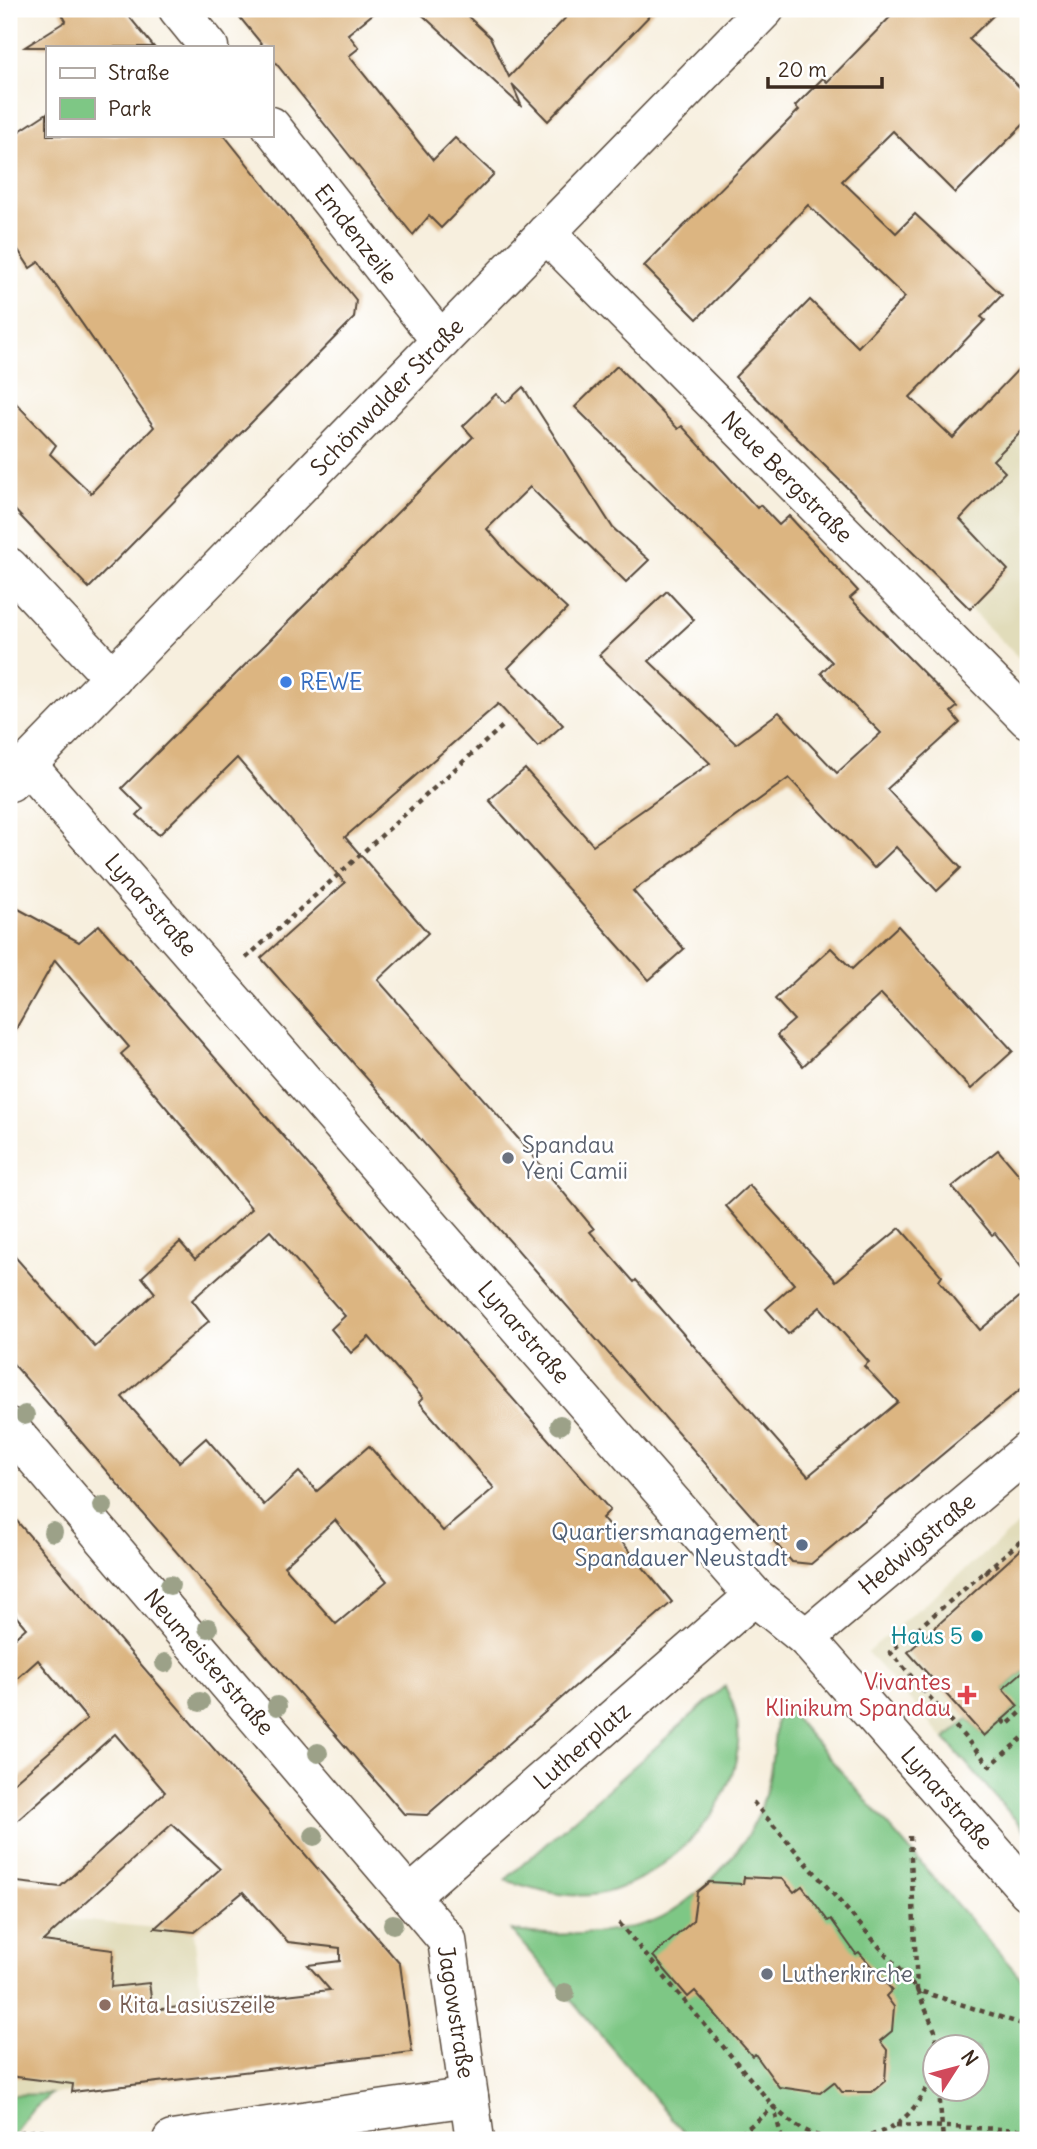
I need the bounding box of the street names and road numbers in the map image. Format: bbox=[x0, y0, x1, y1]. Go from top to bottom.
street label: Emdenzeile bbox=[309, 178, 404, 289]
street label: Schönwalder Straße bbox=[304, 312, 469, 482]
street label: Neue Bergstraße bbox=[716, 405, 859, 548]
street label: Lynarstraße bbox=[99, 847, 204, 962]
street label: Lynarstraße bbox=[472, 1274, 577, 1389]
street label: Hedwigstraße bbox=[852, 1486, 981, 1601]
street label: Neumeisterstraße bbox=[138, 1583, 281, 1741]
street label: Lutherplatz bbox=[527, 1696, 636, 1795]
street label: Lynarstraße bbox=[895, 1740, 1000, 1855]
street label: Jagowstraße bbox=[432, 1944, 481, 2080]

